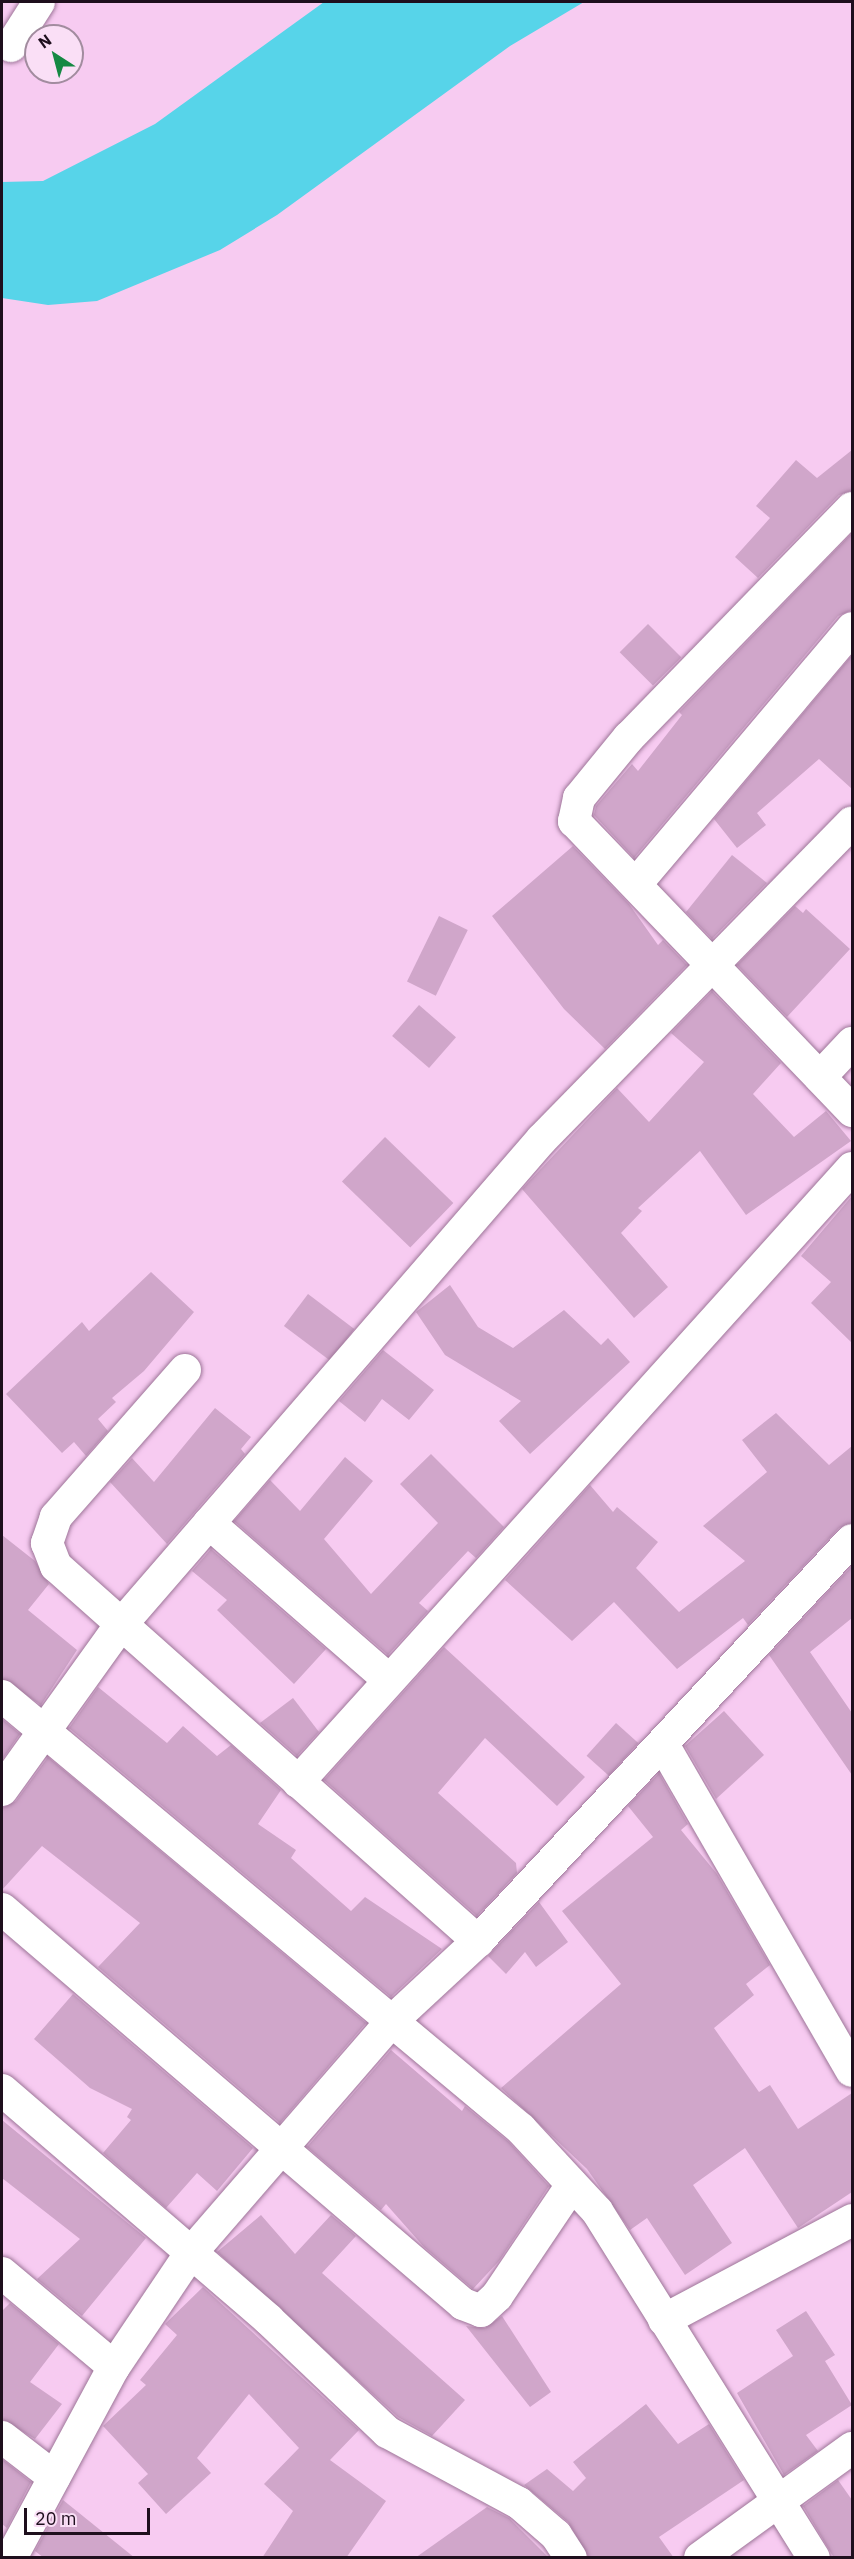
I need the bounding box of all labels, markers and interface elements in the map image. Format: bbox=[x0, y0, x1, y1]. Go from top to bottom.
north arrow bbox=[24, 24, 84, 84]
text: N bbox=[34, 30, 55, 53]
scale bar bbox=[27, 2496, 153, 2534]
text: 20 m bbox=[35, 2507, 77, 2530]

